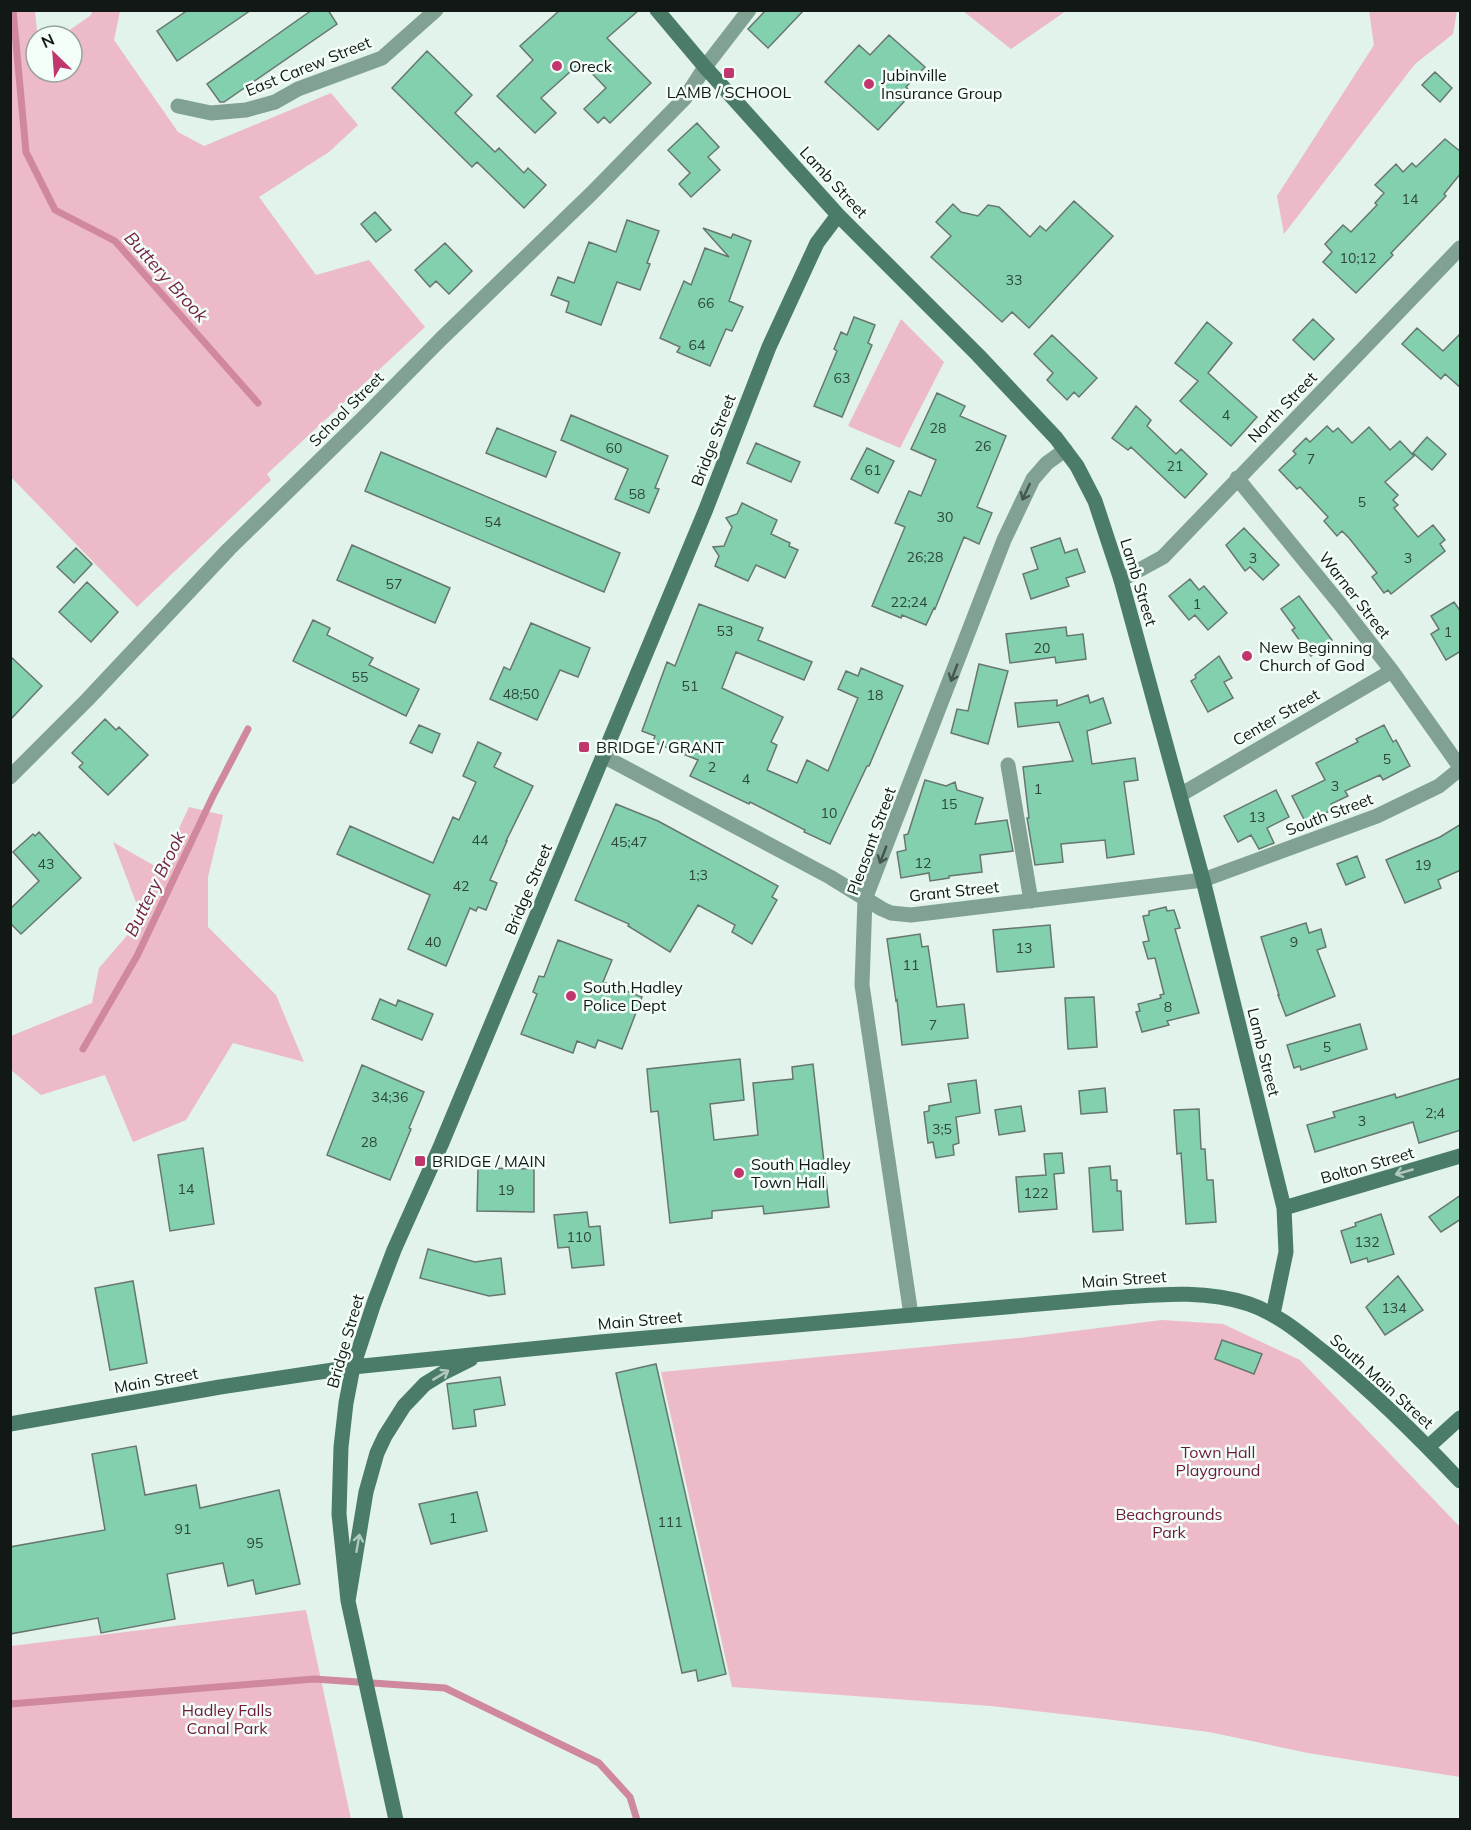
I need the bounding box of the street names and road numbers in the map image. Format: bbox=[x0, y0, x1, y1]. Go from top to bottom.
street label: East Carew Street bbox=[242, 32, 374, 100]
street label: Lamb Street bbox=[796, 142, 872, 222]
street label: School Street bbox=[304, 367, 388, 451]
street label: North Street bbox=[1243, 367, 1321, 447]
street label: Bridge Street bbox=[686, 391, 740, 489]
street label: Lamb Street bbox=[1116, 536, 1162, 629]
street label: Warner Street bbox=[1315, 548, 1395, 643]
street label: Center Street bbox=[1229, 684, 1323, 750]
street label: Pleasant Street bbox=[842, 784, 900, 898]
street label: South Street bbox=[1283, 788, 1376, 840]
street label: Bridge Street bbox=[500, 840, 556, 937]
street label: Grant Street bbox=[908, 876, 1000, 906]
street label: Lamb Street bbox=[1243, 1006, 1285, 1099]
street label: Bolton Street bbox=[1318, 1142, 1416, 1188]
street label: Main Street bbox=[1081, 1266, 1167, 1292]
street label: Bridge Street bbox=[322, 1291, 368, 1390]
street label: Main Street bbox=[597, 1306, 684, 1334]
street label: South Main Street bbox=[1326, 1329, 1438, 1433]
street label: Main Street bbox=[112, 1363, 200, 1397]

